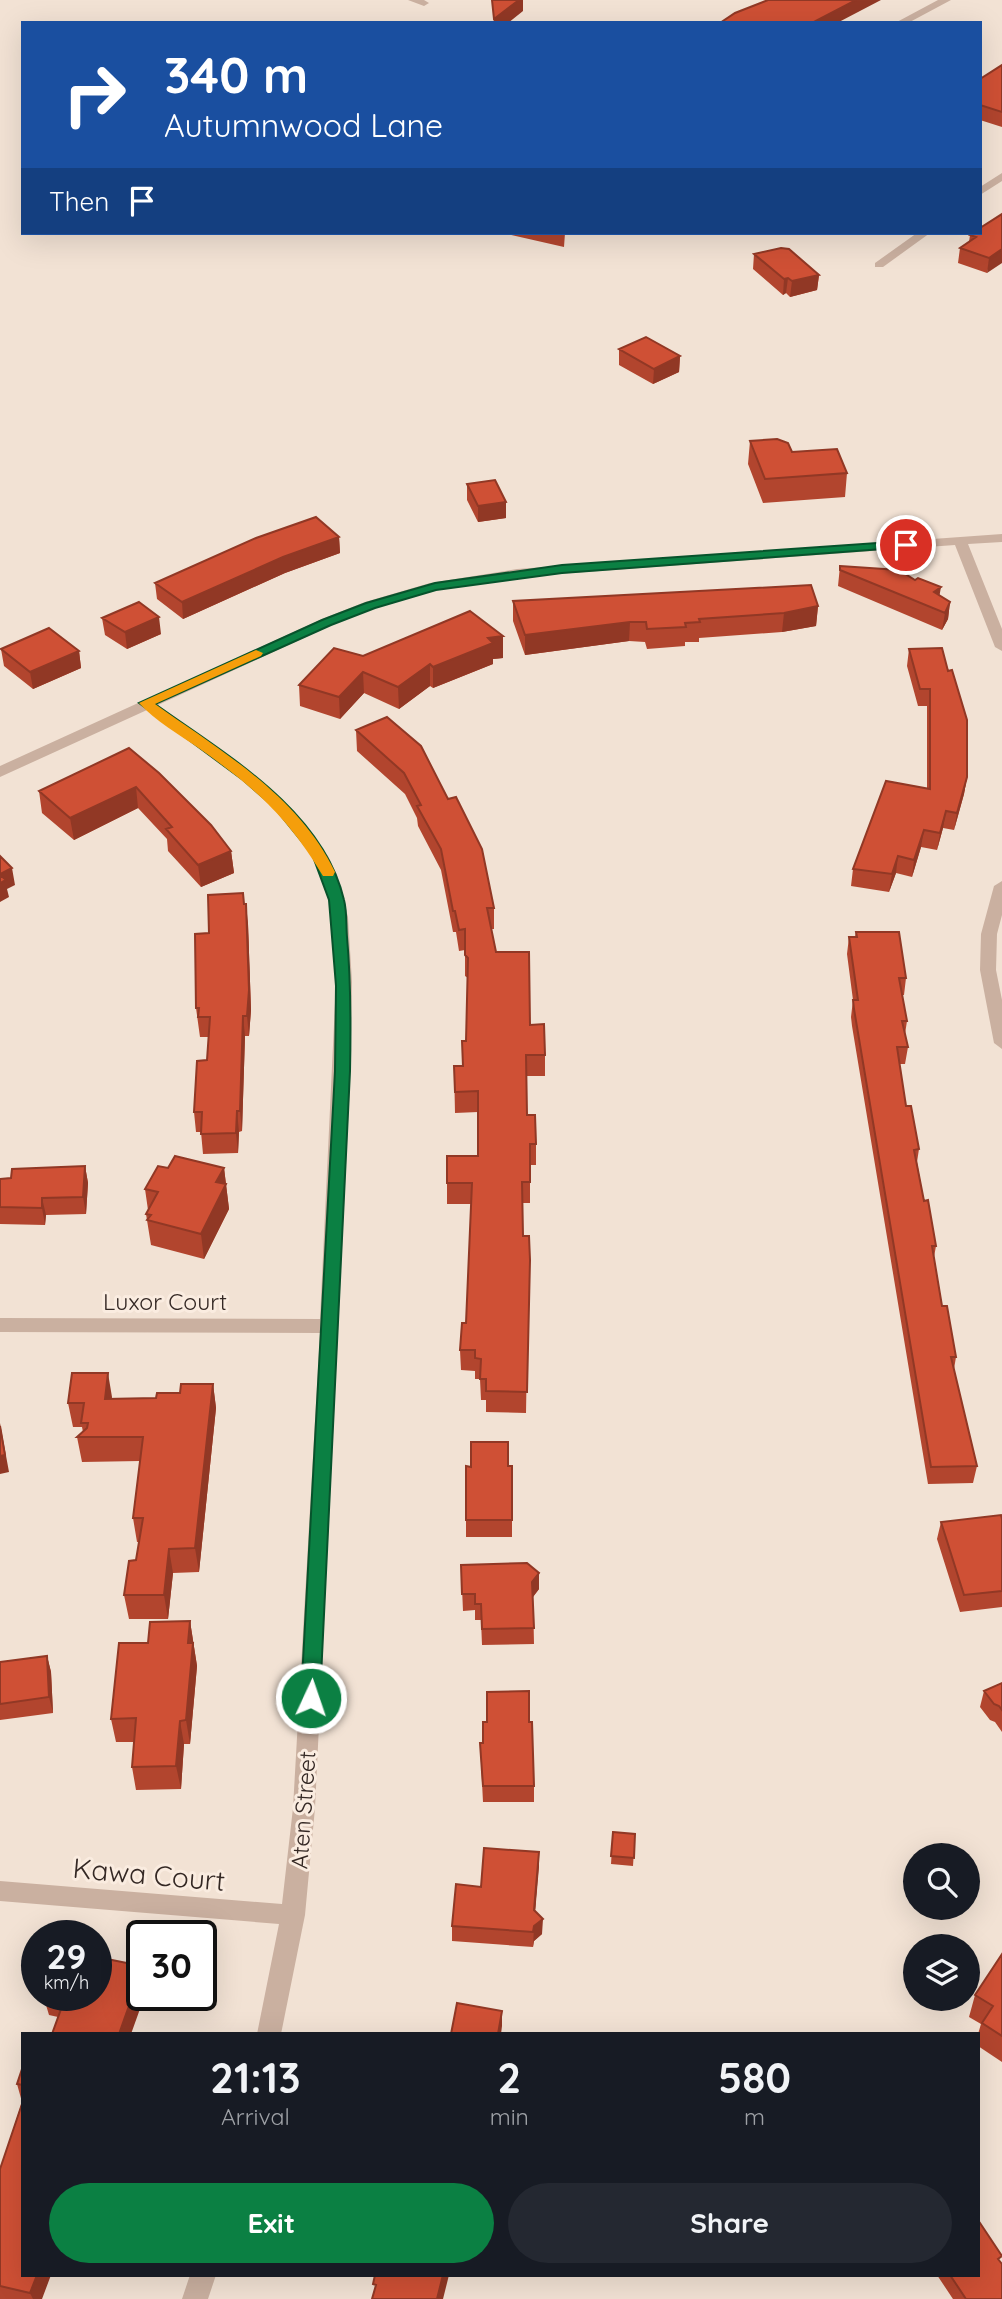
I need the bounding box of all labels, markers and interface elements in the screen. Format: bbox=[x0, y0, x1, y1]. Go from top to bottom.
text: 340 m bbox=[164, 44, 308, 105]
icon: right bbox=[49, 49, 140, 140]
text: Autumnwood Lane bbox=[164, 105, 443, 145]
icon: arrive bbox=[123, 182, 161, 220]
text: Then bbox=[49, 185, 109, 218]
pin bbox=[876, 515, 936, 575]
icon: arrive bbox=[887, 526, 925, 564]
street label: Luxor Court bbox=[103, 1287, 227, 1316]
position arrow bbox=[274, 1661, 348, 1735]
street label: Aten Street bbox=[284, 1750, 322, 1870]
map controls bbox=[903, 1843, 980, 2011]
button: search bbox=[903, 1843, 980, 1920]
street label: Kawa Court bbox=[71, 1850, 227, 1898]
speed limit sign: 30 bbox=[126, 1920, 217, 2011]
text: 29 bbox=[47, 1934, 86, 1978]
button: layers bbox=[903, 1934, 980, 2011]
text: km/h bbox=[44, 1971, 89, 1994]
text: 21:13 bbox=[210, 2051, 301, 2104]
text: 2 bbox=[497, 2051, 521, 2104]
text: 580 bbox=[718, 2051, 791, 2104]
text: Arrival bbox=[221, 2102, 290, 2131]
text: min bbox=[490, 2102, 529, 2131]
text: m bbox=[744, 2102, 765, 2131]
button: Exit bbox=[49, 2183, 494, 2263]
button: Share bbox=[508, 2183, 952, 2263]

